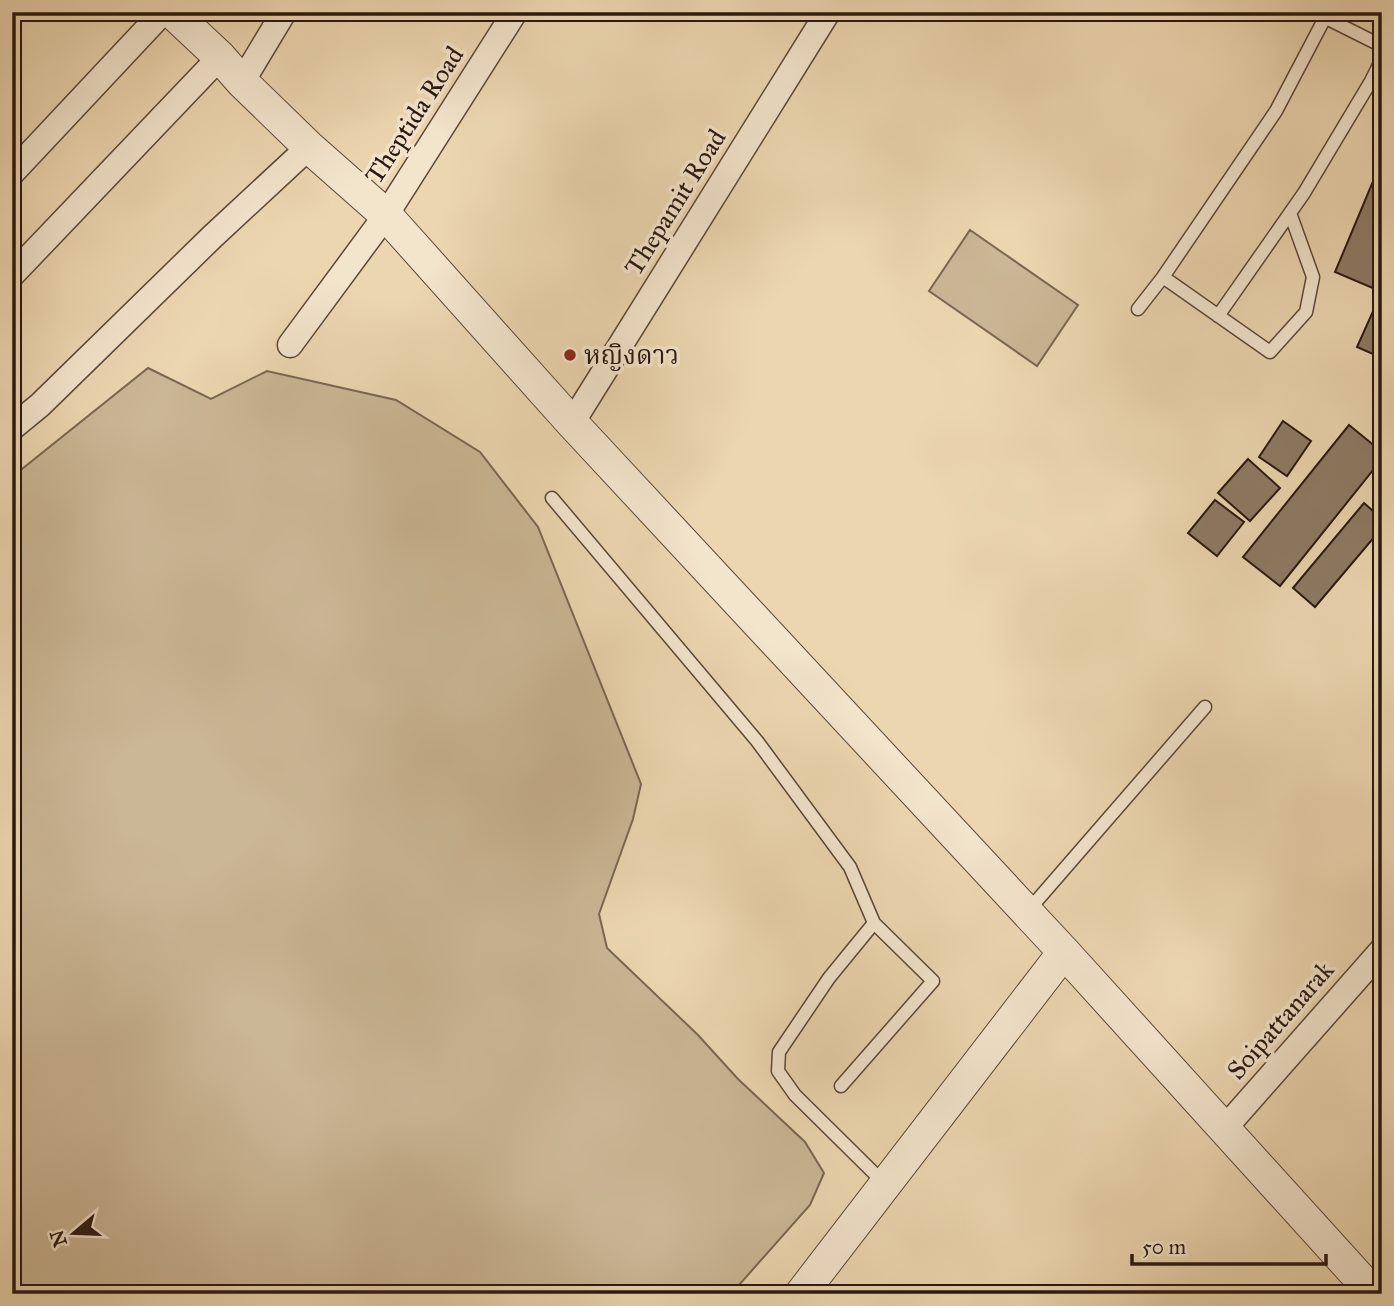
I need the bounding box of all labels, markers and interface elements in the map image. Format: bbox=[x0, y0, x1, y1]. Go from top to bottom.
street label: Theptida Road bbox=[358, 40, 470, 190]
street label: Thepamit Road bbox=[617, 123, 733, 281]
place label: หญิงดาว bbox=[584, 339, 679, 371]
marker: หญิงดาว bbox=[562, 347, 578, 363]
street label: Soipattanarak bbox=[1220, 953, 1341, 1086]
north arrow bbox=[38, 1198, 108, 1268]
scale bar bbox=[1132, 1222, 1326, 1266]
text: N bbox=[45, 1227, 72, 1250]
text: 50 m bbox=[1142, 1234, 1187, 1260]

